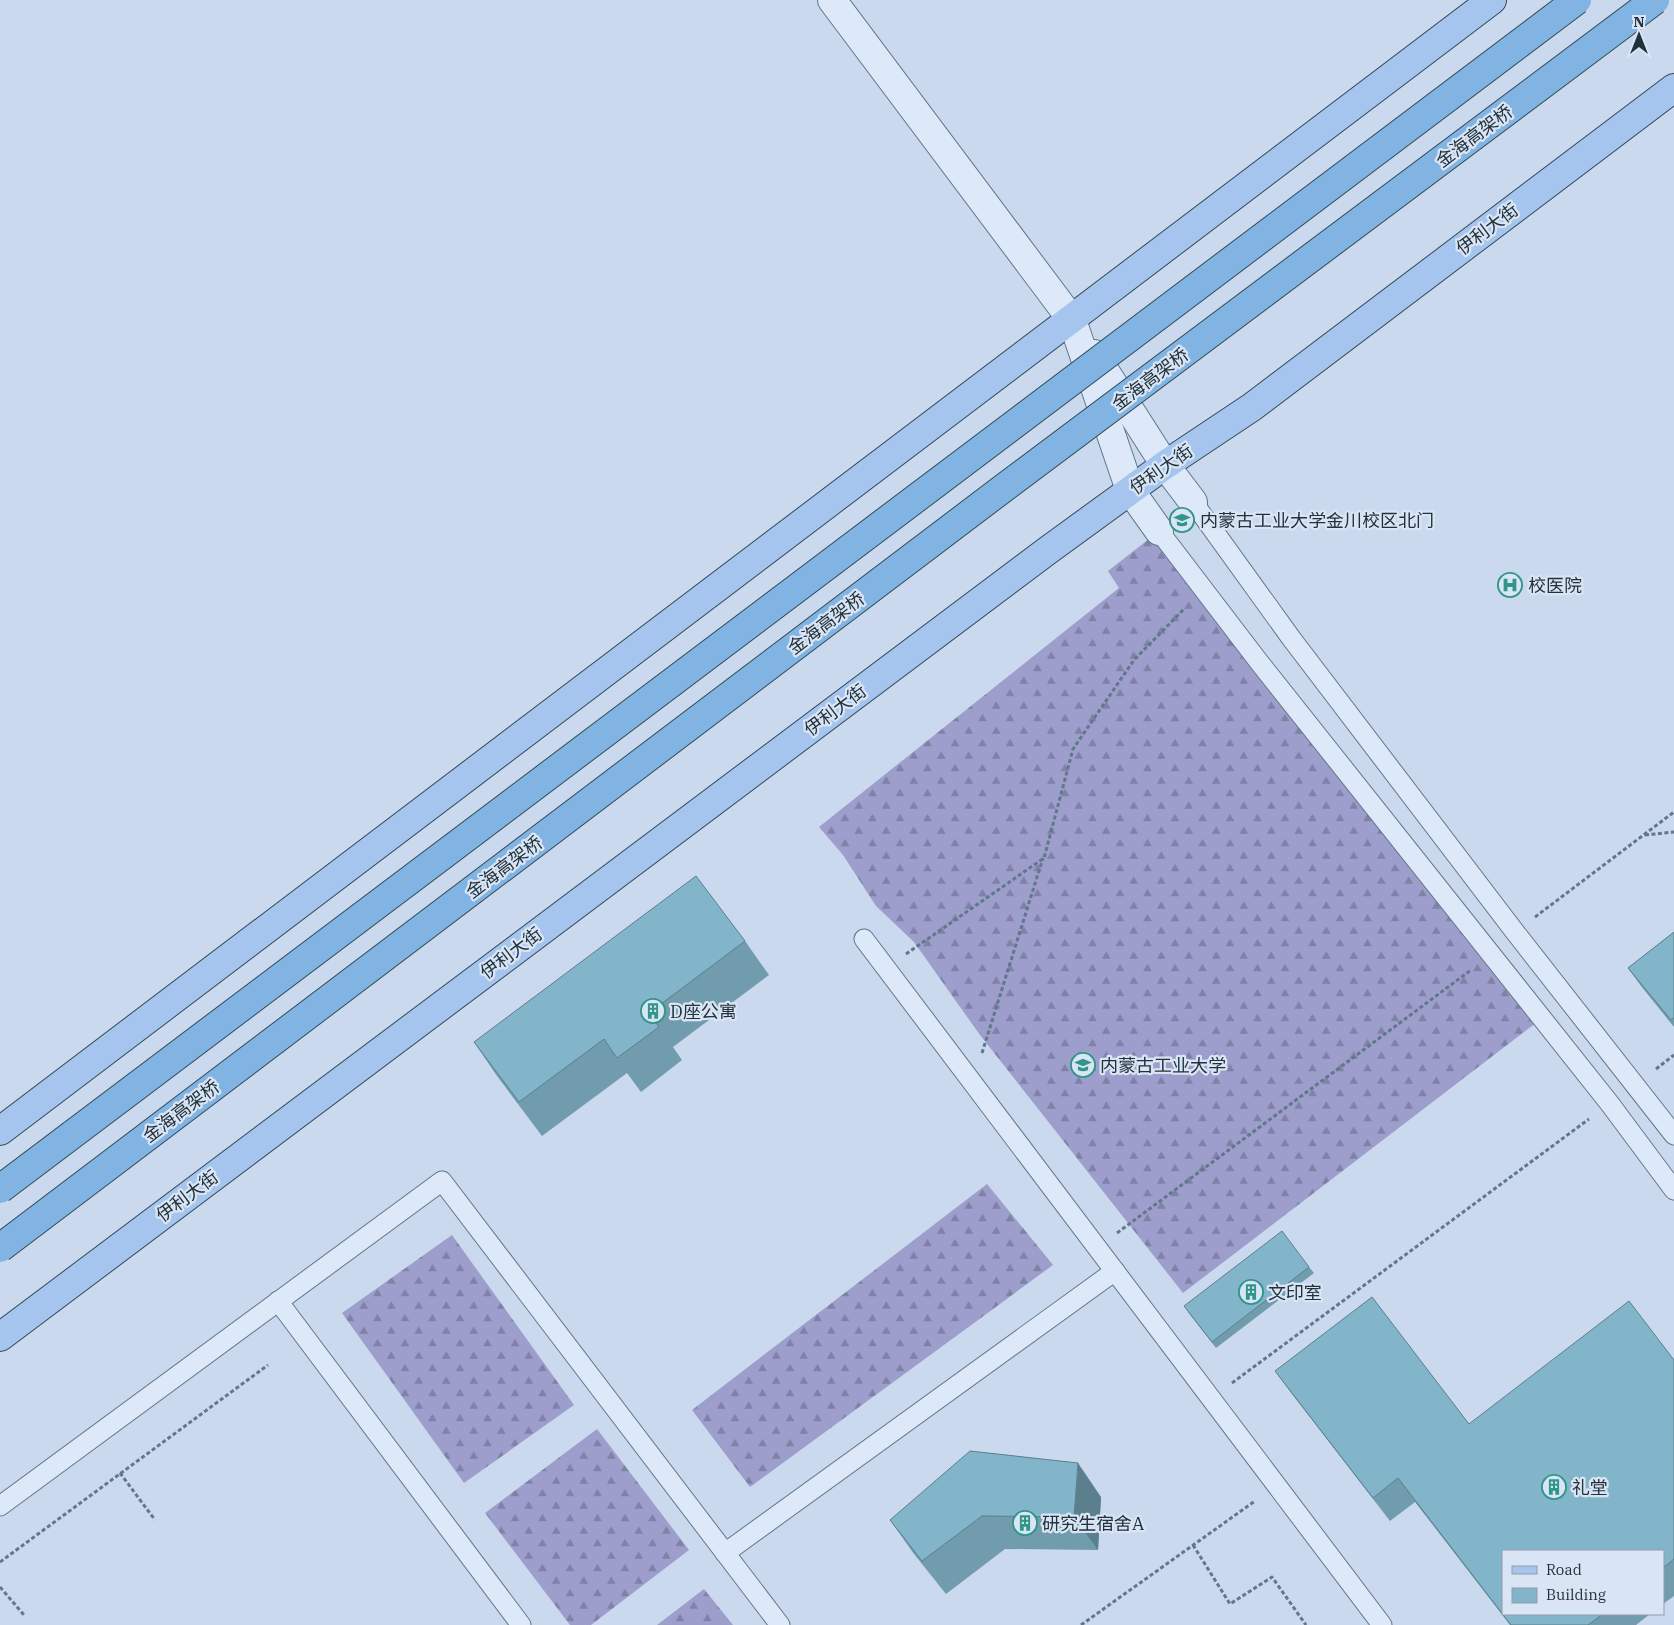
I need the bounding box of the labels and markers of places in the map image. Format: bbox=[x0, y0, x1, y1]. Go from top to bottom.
school or university icon: 内蒙古工业大学金川校区北门 bbox=[1169, 507, 1195, 533]
place label: 内蒙古工业大学金川校区北门 bbox=[1200, 509, 1434, 532]
hospital icon: 校医院 bbox=[1497, 572, 1523, 598]
place label: 校医院 bbox=[1528, 574, 1582, 597]
building icon: D座公寓 bbox=[640, 998, 666, 1024]
place label: D座公寓 bbox=[670, 1000, 737, 1023]
school or university icon: 内蒙古工业大学 bbox=[1070, 1052, 1096, 1078]
place label: 内蒙古工业大学 bbox=[1100, 1054, 1226, 1077]
building icon: 文印室 bbox=[1238, 1279, 1264, 1305]
place label: 文印室 bbox=[1268, 1281, 1322, 1304]
building icon: 礼堂 bbox=[1541, 1474, 1567, 1500]
place label: 礼堂 bbox=[1572, 1476, 1608, 1499]
building icon: 研究生宿舍A bbox=[1012, 1510, 1038, 1536]
place label: 研究生宿舍A bbox=[1042, 1512, 1145, 1535]

